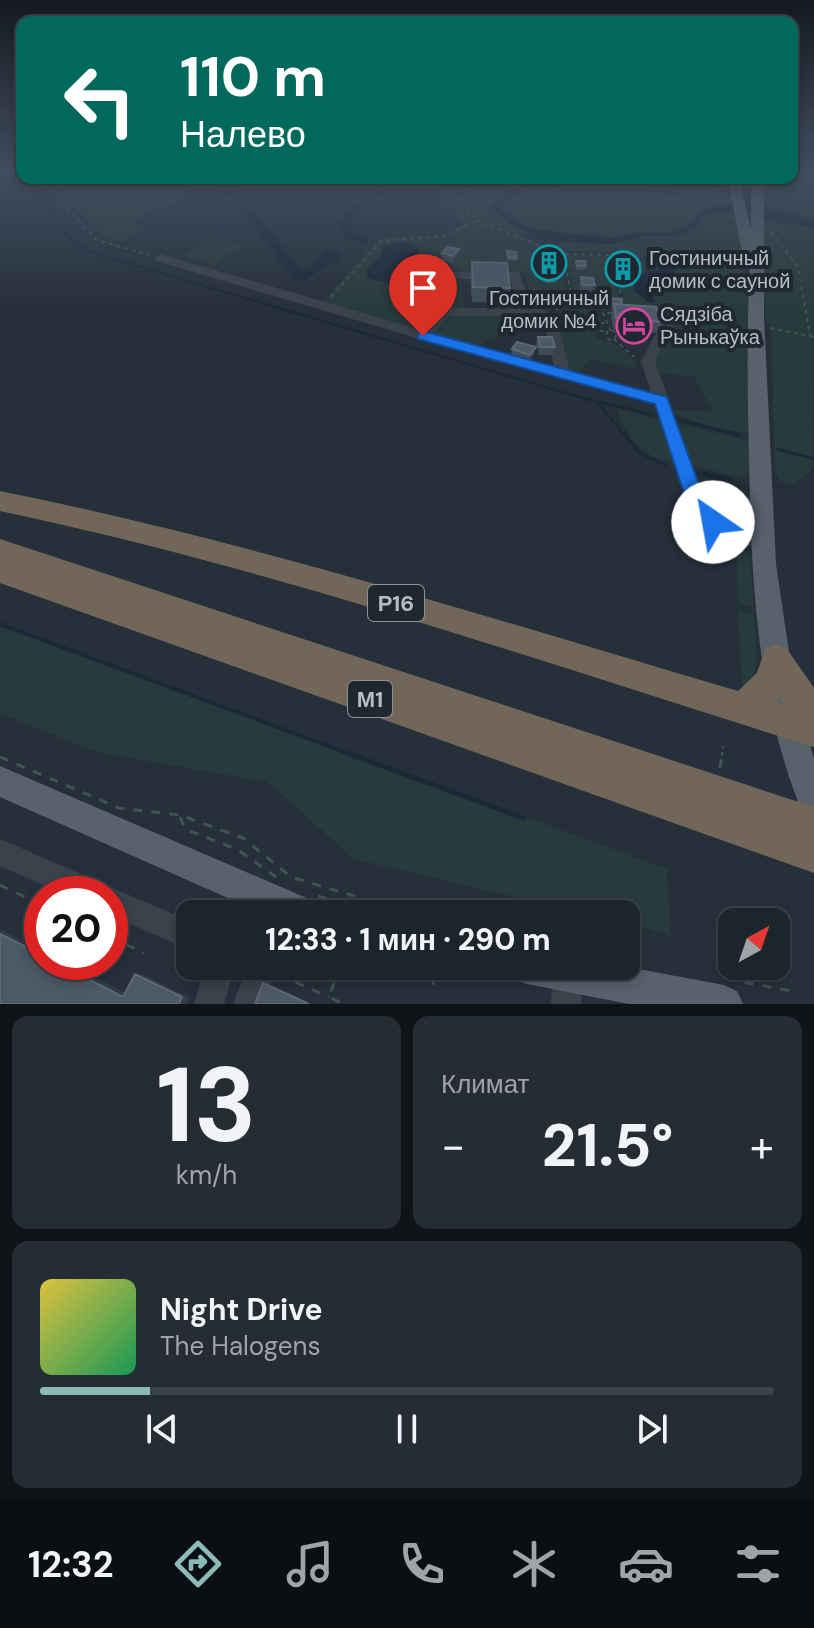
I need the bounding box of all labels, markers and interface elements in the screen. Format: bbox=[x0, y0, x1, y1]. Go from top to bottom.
text: 110 m bbox=[180, 40, 326, 113]
icon: left bbox=[48, 48, 152, 152]
text: Налево bbox=[180, 111, 306, 158]
building icon: Гостиничный домик №4 bbox=[530, 244, 568, 282]
place label: Гостиничный домик с сауной bbox=[649, 245, 790, 294]
building icon: Гостиничный домик с сауной bbox=[604, 250, 642, 288]
pin bbox=[389, 254, 457, 336]
icon: arrive bbox=[401, 266, 445, 310]
place label: Гостиничный домик №4 bbox=[489, 285, 609, 334]
place label: Сядзіба Рынькаўка bbox=[660, 301, 761, 350]
hotel icon: Сядзіба Рынькаўка bbox=[615, 307, 653, 345]
position arrow bbox=[671, 480, 755, 564]
road number: Р16 bbox=[368, 585, 424, 621]
road number: М1 bbox=[348, 681, 392, 717]
speed limit sign: 20 bbox=[24, 876, 128, 980]
north arrow bbox=[718, 908, 790, 980]
map controls bbox=[718, 908, 790, 980]
text: 12:33 · 1 мин · 290 m bbox=[265, 920, 551, 959]
text: 13 bbox=[156, 1038, 257, 1173]
text: Климат bbox=[441, 1067, 530, 1101]
text: 21.5° bbox=[542, 1106, 673, 1185]
text: − bbox=[441, 1117, 465, 1175]
text: + bbox=[750, 1117, 774, 1175]
text: km/h bbox=[176, 1158, 237, 1192]
text: Night Drive bbox=[160, 1290, 323, 1329]
text: The Halogens bbox=[160, 1329, 320, 1363]
icon: previous bbox=[140, 1407, 184, 1451]
icon: pause bbox=[385, 1407, 429, 1451]
icon: next bbox=[630, 1407, 674, 1451]
icon: directions bbox=[170, 1536, 226, 1592]
icon: music bbox=[282, 1536, 338, 1592]
icon: phone bbox=[394, 1536, 450, 1592]
icon: climate bbox=[506, 1536, 562, 1592]
icon: car bbox=[618, 1536, 674, 1592]
icon: filters bbox=[730, 1536, 786, 1592]
text: 12:32 bbox=[28, 1541, 114, 1588]

